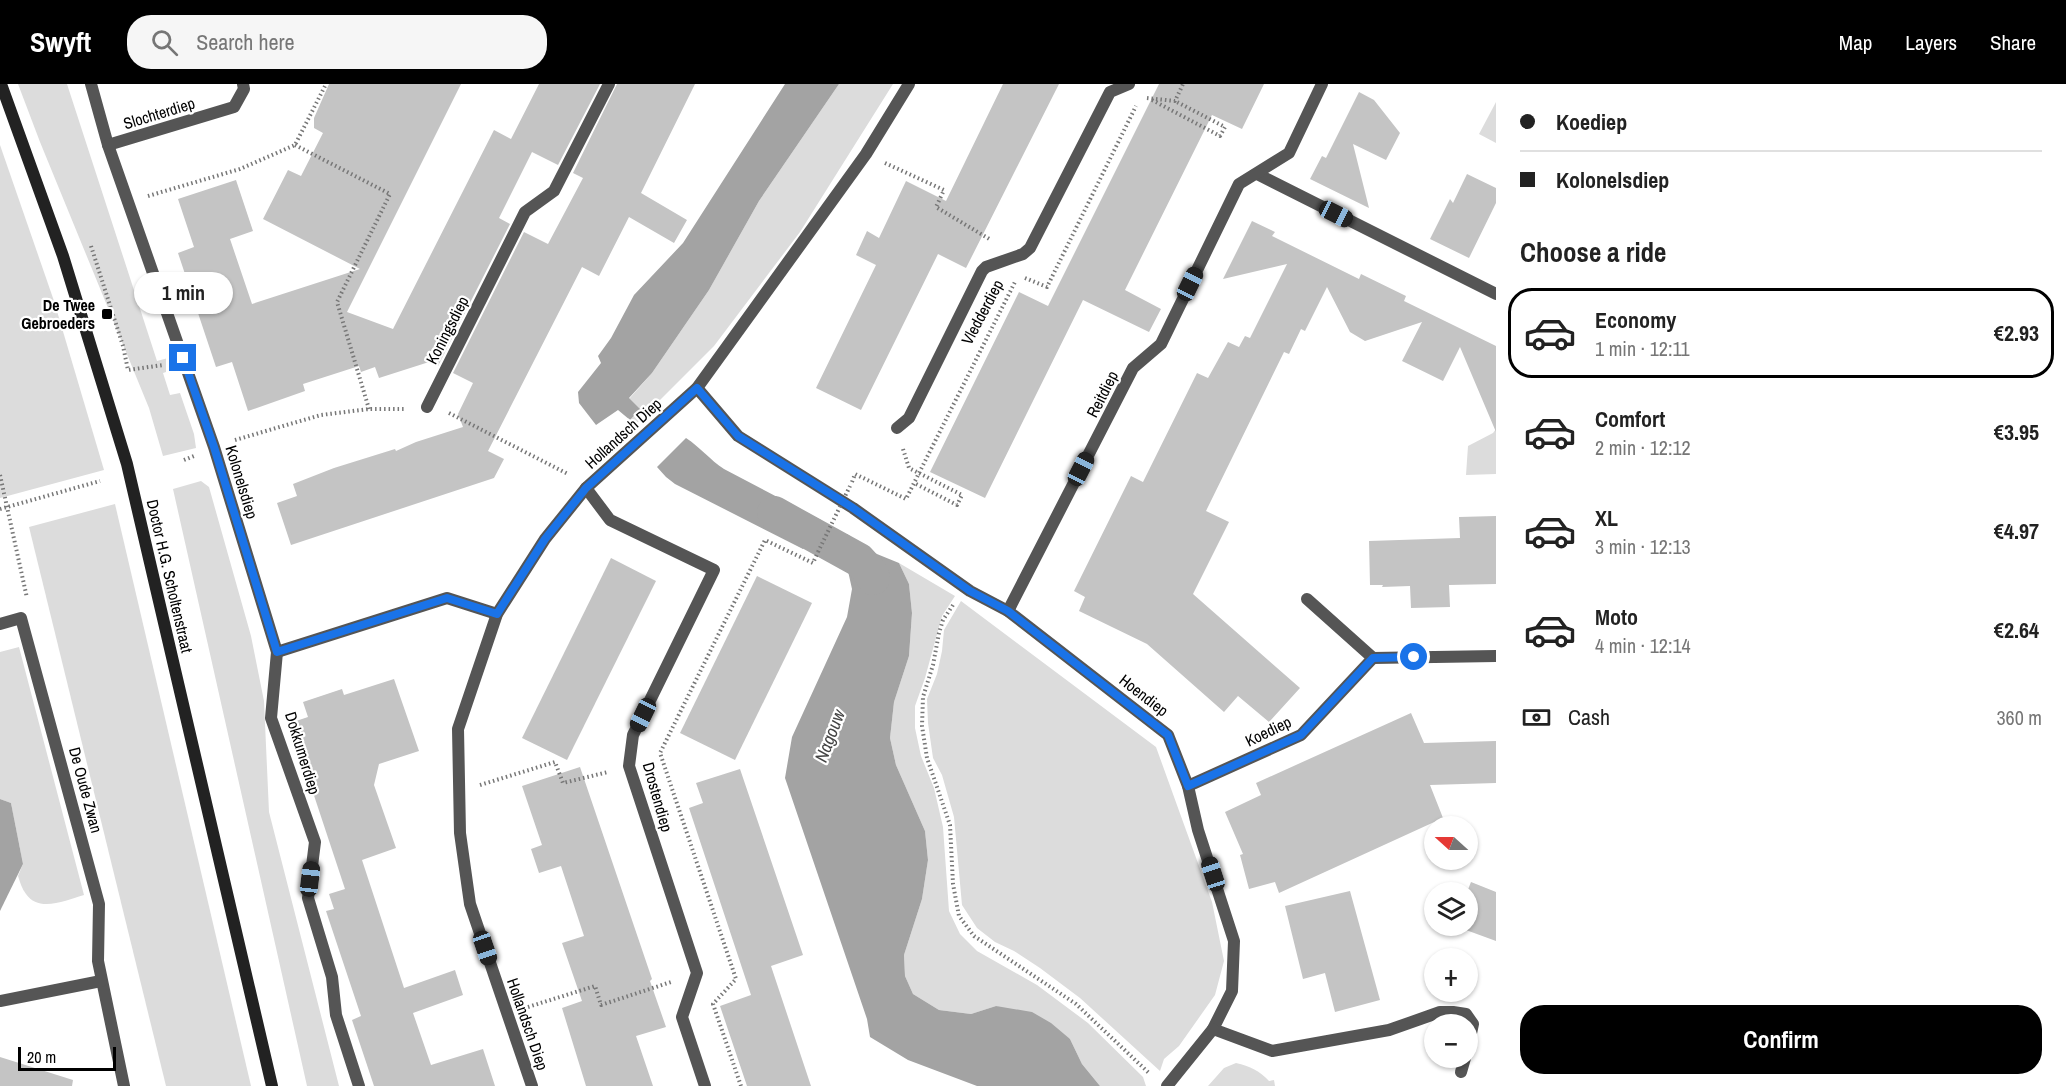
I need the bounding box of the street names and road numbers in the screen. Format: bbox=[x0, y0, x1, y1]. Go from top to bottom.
street label: Slochterdiep bbox=[121, 92, 197, 134]
street label: Vledderdiep bbox=[956, 276, 1008, 348]
street label: Koningsdiep bbox=[420, 292, 474, 368]
street label: Reitdiep bbox=[1081, 367, 1123, 421]
street label: Hollandsch Diep bbox=[580, 393, 666, 473]
street label: Kolonelsdiep bbox=[220, 443, 264, 521]
street label: Doctor H.G. Scholtenstraat bbox=[142, 497, 198, 655]
street label: Hoendiep bbox=[1115, 669, 1173, 721]
street label: Dokkumerdiep bbox=[280, 709, 326, 797]
street label: Koediep bbox=[1241, 710, 1295, 752]
street label: De Oude Zwan bbox=[64, 745, 108, 835]
street label: Drostendiep bbox=[638, 760, 678, 834]
street label: Hollandsch Diep bbox=[502, 975, 554, 1073]

